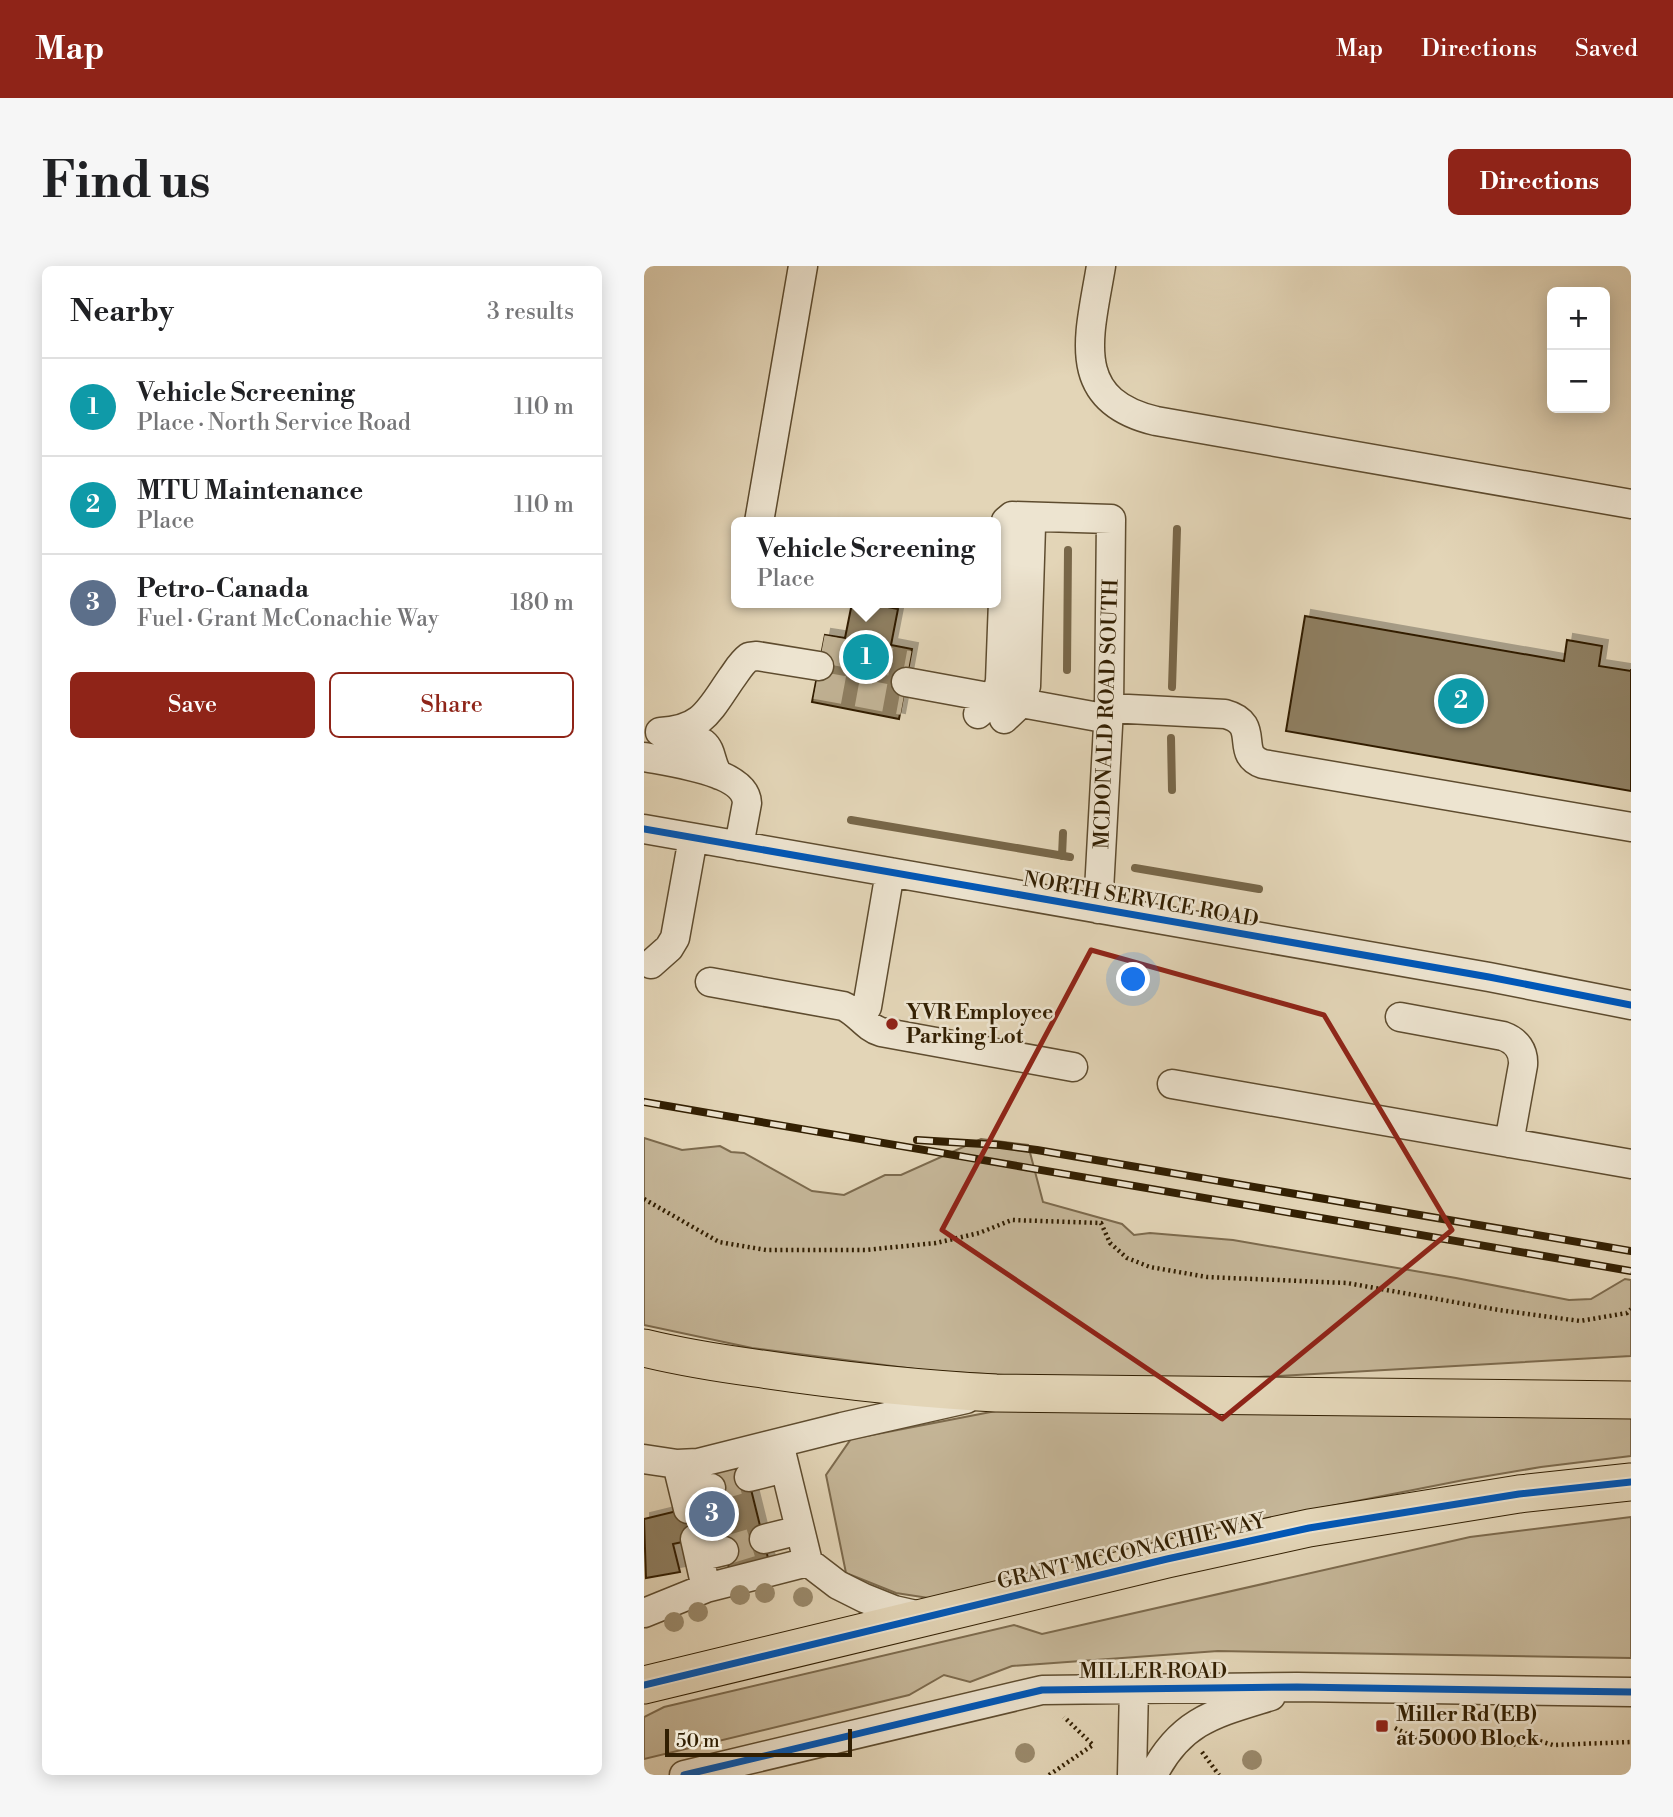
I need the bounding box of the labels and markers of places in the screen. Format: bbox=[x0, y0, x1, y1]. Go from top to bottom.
pin: 1 bbox=[843, 631, 889, 683]
pin: 2 bbox=[1438, 675, 1484, 727]
place label: YVR Employee Parking Lot bbox=[906, 1000, 1053, 1050]
marker: YVR Employee Parking Lot bbox=[884, 1016, 900, 1032]
pin: 3 bbox=[689, 1488, 735, 1540]
place label: Miller Rd (EB) at 5000 Block bbox=[1396, 1702, 1540, 1752]
marker: Miller Rd (EB) at 5000 Block bbox=[1374, 1718, 1390, 1734]

